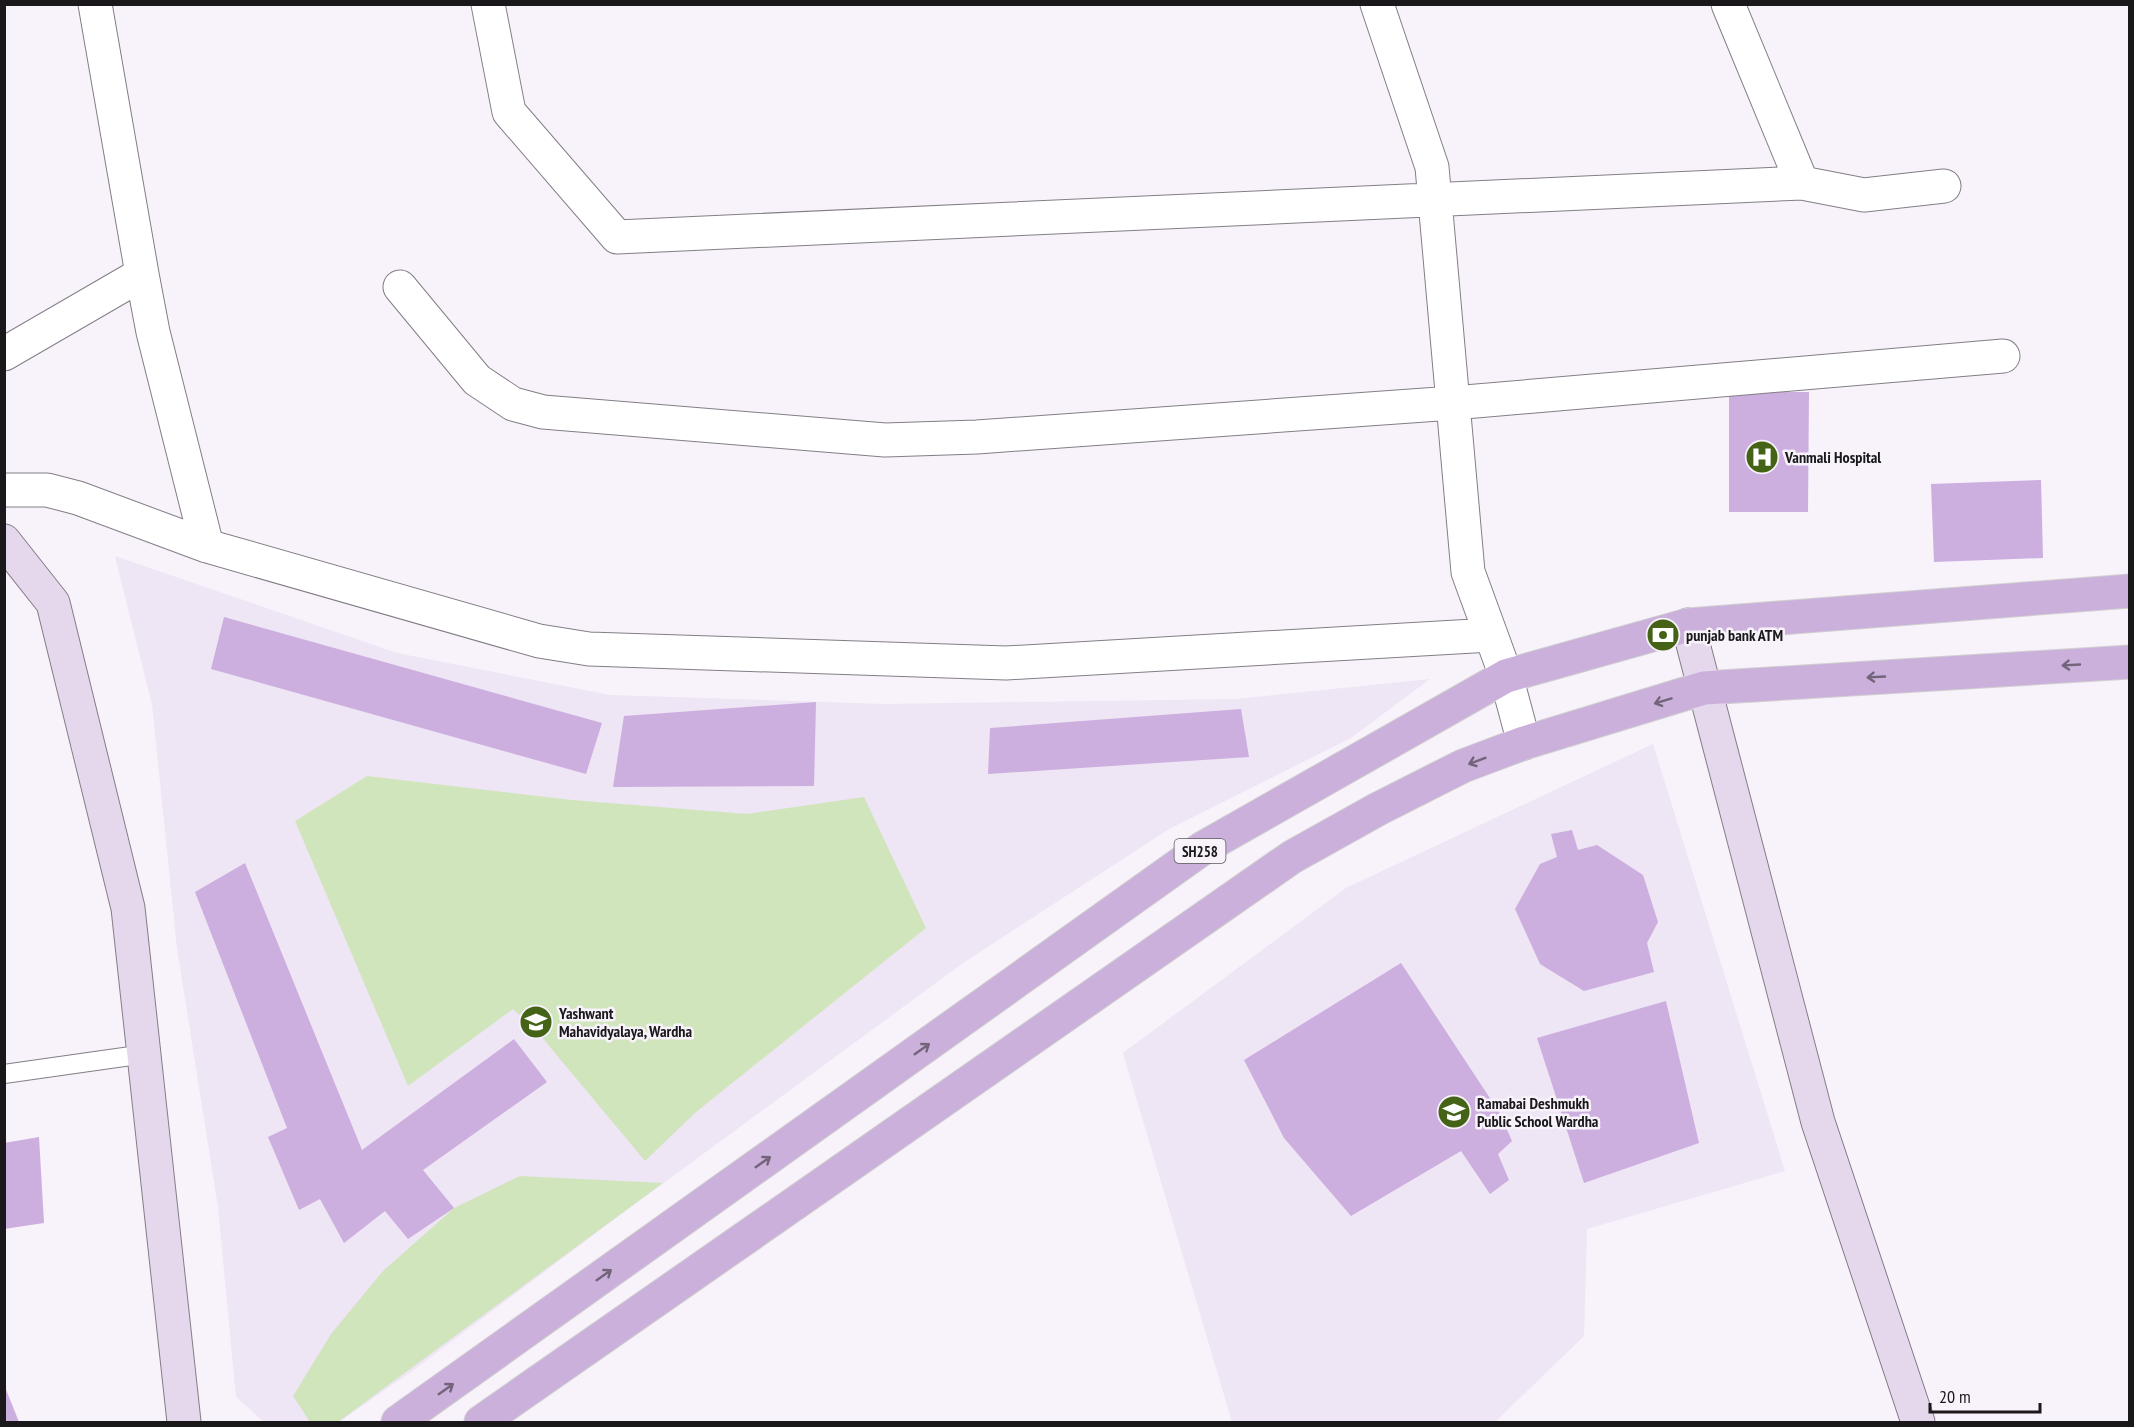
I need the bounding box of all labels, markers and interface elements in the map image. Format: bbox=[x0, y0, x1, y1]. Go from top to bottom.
hospital icon: Vanmali Hospital bbox=[1744, 439, 1780, 475]
place label: Vanmali Hospital bbox=[1784, 447, 1881, 467]
bank icon: punjab bank ATM bbox=[1645, 617, 1681, 653]
place label: punjab bank ATM bbox=[1686, 625, 1783, 645]
one-way arrow bbox=[2062, 660, 2082, 671]
one-way arrow bbox=[1867, 672, 1887, 683]
one-way arrow bbox=[1654, 696, 1673, 707]
one-way arrow bbox=[1468, 756, 1487, 767]
road number: SH258 bbox=[1174, 839, 1226, 863]
place label: Yashwant Mahavidyalaya, Wardha bbox=[558, 1003, 692, 1041]
school or university icon: Yashwant Mahavidyalaya, Wardha bbox=[518, 1004, 554, 1040]
one-way arrow bbox=[913, 1043, 929, 1055]
place label: Ramabai Deshmukh Public School Wardha bbox=[1477, 1093, 1599, 1131]
school or university icon: Ramabai Deshmukh Public School Wardha bbox=[1436, 1094, 1472, 1130]
one-way arrow bbox=[755, 1156, 771, 1168]
one-way arrow bbox=[596, 1269, 612, 1281]
scale bar bbox=[1930, 1376, 2040, 1414]
one-way arrow bbox=[437, 1382, 453, 1395]
text: 20 m bbox=[1939, 1385, 1971, 1408]

